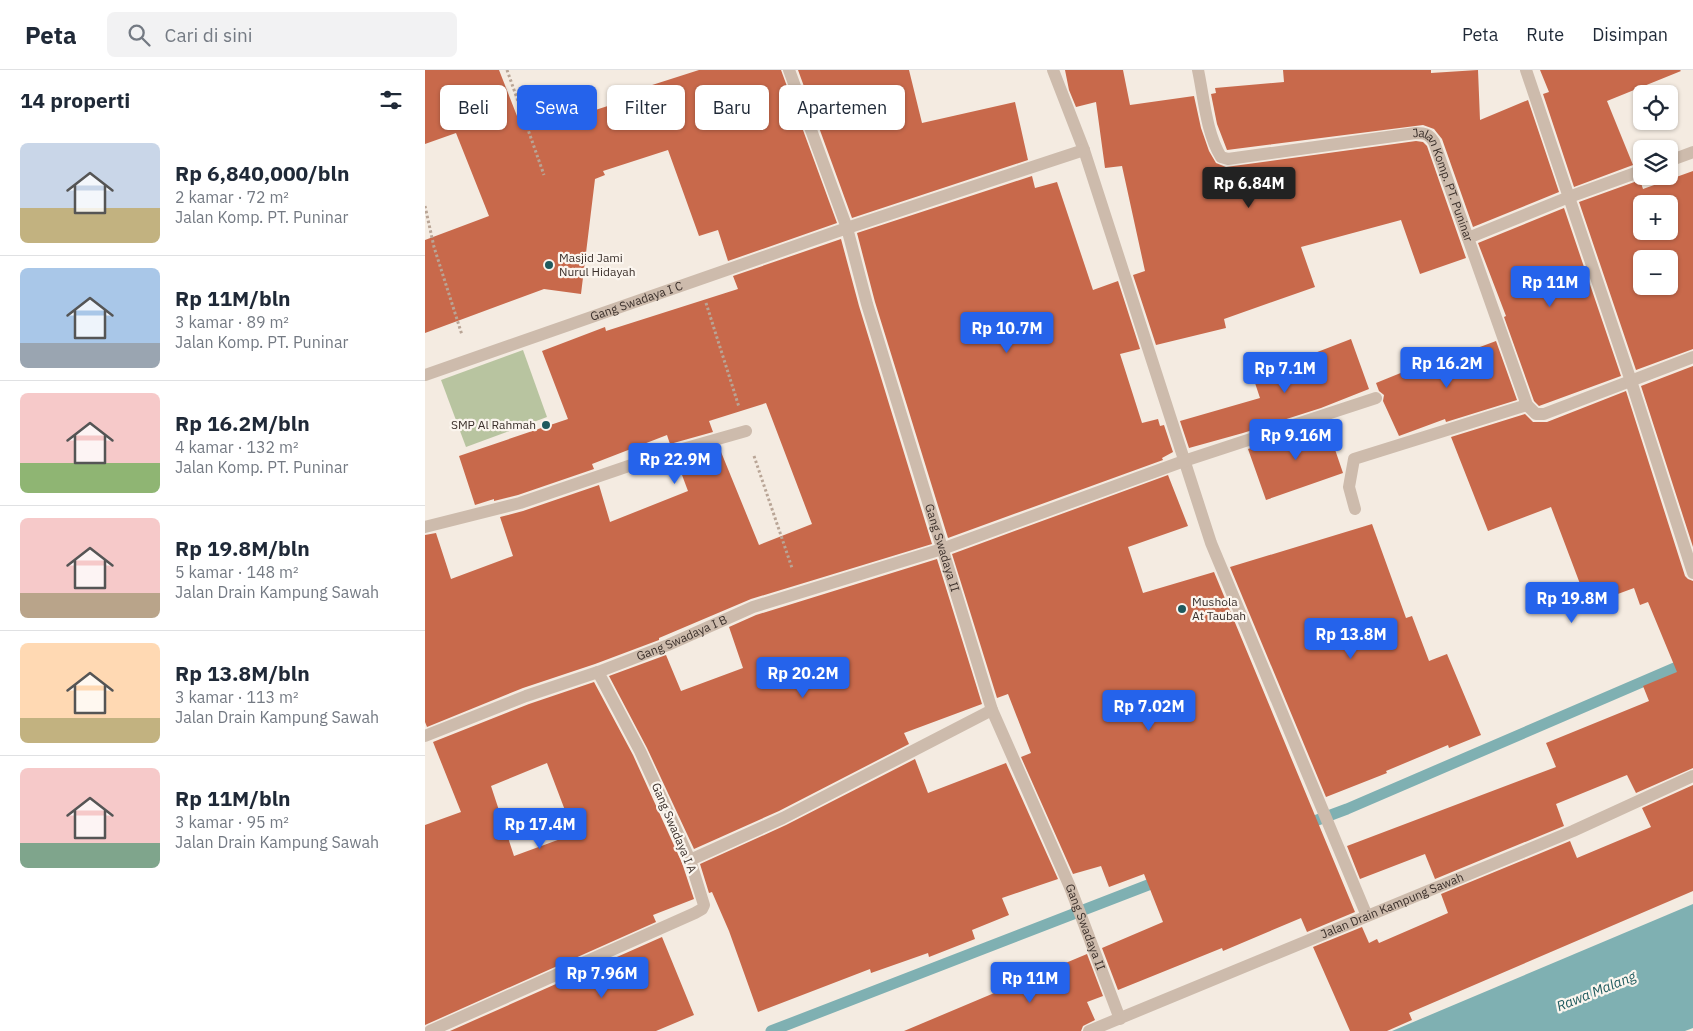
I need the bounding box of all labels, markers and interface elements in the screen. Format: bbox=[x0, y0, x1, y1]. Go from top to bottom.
search box bbox=[107, 12, 457, 57]
text: Peta bbox=[25, 19, 77, 51]
icon: search bbox=[125, 21, 153, 49]
text: Cari di sini bbox=[165, 23, 253, 47]
text: Peta bbox=[1462, 23, 1498, 46]
text: Rute bbox=[1526, 23, 1564, 46]
text: Disimpan bbox=[1592, 23, 1668, 46]
chip: Beli bbox=[440, 85, 507, 130]
chip: Sewa bbox=[517, 85, 597, 130]
chip: Filter bbox=[607, 85, 685, 130]
chip: Baru bbox=[695, 85, 769, 130]
chip: Apartemen bbox=[779, 85, 905, 130]
map controls bbox=[1633, 85, 1678, 295]
button: locate bbox=[1633, 85, 1678, 130]
text: 14 properti bbox=[20, 86, 130, 114]
icon: filters bbox=[377, 86, 405, 114]
street label: Jalan Komp. PT. Puninar bbox=[1411, 125, 1477, 244]
button: layers bbox=[1633, 140, 1678, 185]
text: Rp 6,840,000/bln bbox=[175, 159, 349, 187]
icon: home bbox=[60, 163, 120, 223]
pin: Rp 6.84M bbox=[1197, 166, 1301, 209]
text: Rp 6.84M bbox=[1213, 173, 1285, 193]
text: 2 kamar · 72 m² bbox=[175, 187, 289, 207]
button: + bbox=[1633, 195, 1678, 240]
text: Jalan Komp. PT. Puninar bbox=[175, 207, 348, 227]
place label: Masjid Jami Nurul Hidayah bbox=[559, 250, 635, 279]
button: − bbox=[1633, 250, 1678, 295]
marker: Masjid Jami Nurul Hidayah bbox=[543, 259, 555, 271]
pin: Rp 11M bbox=[1509, 266, 1591, 308]
text: Rp 11M bbox=[1522, 272, 1578, 292]
street label: Gang Swadaya I C bbox=[588, 278, 685, 324]
text: Rp 11M/bln bbox=[175, 284, 291, 312]
icon: home bbox=[60, 288, 120, 348]
text: 3 kamar · 89 m² bbox=[175, 312, 289, 332]
pin: Rp 10.7M bbox=[955, 312, 1059, 354]
text: Rp 10.7M bbox=[971, 318, 1043, 338]
text: Jalan Komp. PT. Puninar bbox=[175, 332, 348, 352]
pin: Rp 16.2M bbox=[1395, 346, 1499, 389]
pin: Rp 7.1M bbox=[1239, 352, 1331, 394]
text: Rp 16.2M bbox=[1411, 353, 1483, 373]
text: Rp 7.1M bbox=[1254, 358, 1316, 378]
text: Rp 16.2M/bln bbox=[175, 409, 310, 437]
icon: home bbox=[60, 413, 120, 473]
place label: SMP Al Rahmah bbox=[451, 417, 536, 432]
pin: Rp 9.16M bbox=[1244, 418, 1348, 461]
marker: SMP Al Rahmah bbox=[540, 419, 552, 431]
text: Rp 9.16M bbox=[1260, 425, 1332, 445]
text: 4 kamar · 132 m² bbox=[175, 437, 299, 457]
pin: Rp 22.9M bbox=[623, 442, 727, 485]
text: Rp 22.9M bbox=[639, 449, 711, 469]
text: Jalan Komp. PT. Puninar bbox=[175, 457, 348, 477]
street label: Gang Swadaya II bbox=[922, 502, 963, 594]
text: Rp 19.8M/bln bbox=[175, 534, 310, 562]
icon: home bbox=[60, 538, 120, 598]
text: 5 kamar · 148 m² bbox=[175, 562, 299, 582]
text: Jalan Drain Kampung Sawah bbox=[175, 582, 379, 602]
pin: Rp 19.8M bbox=[1520, 582, 1624, 624]
text: Rp 19.8M bbox=[1536, 588, 1608, 608]
place label: Mushola At Taubah bbox=[1192, 594, 1246, 623]
marker: Mushola At Taubah bbox=[1176, 603, 1188, 615]
street label: Gang Swadaya I B bbox=[634, 611, 729, 663]
pin: Rp 13.8M bbox=[1299, 618, 1403, 660]
text: Rp 13.8M bbox=[1315, 624, 1387, 644]
pin: Rp 20.2M bbox=[751, 656, 855, 699]
text: Rp 13.8M/bln bbox=[175, 659, 310, 687]
icon: home bbox=[60, 663, 120, 723]
text: Rp 20.2M bbox=[767, 663, 839, 683]
text: 3 kamar · 113 m² bbox=[175, 687, 299, 707]
pin: Rp 7.02M bbox=[1097, 690, 1201, 732]
text: Rp 7.02M bbox=[1113, 696, 1185, 716]
text: Jalan Drain Kampung Sawah bbox=[175, 707, 379, 727]
street label: Gang Swadaya I A bbox=[649, 780, 700, 876]
text: Rp 11M/bln bbox=[175, 784, 291, 812]
icon: home bbox=[60, 788, 120, 848]
pin: Rp 17.4M bbox=[488, 808, 592, 850]
text: 3 kamar · 95 m² bbox=[175, 812, 289, 832]
text: Rp 17.4M bbox=[504, 814, 576, 834]
text: Jalan Drain Kampung Sawah bbox=[175, 832, 379, 852]
street label: Jalan Drain Kampung Sawah bbox=[1318, 869, 1466, 941]
street label: Gang Swadaya II bbox=[1062, 882, 1109, 972]
pin: Rp 7.96M bbox=[550, 956, 654, 999]
pin: Rp 11M bbox=[989, 962, 1071, 1004]
text: Rp 7.96M bbox=[566, 963, 638, 983]
water label: Rawa Malang bbox=[1554, 967, 1639, 1015]
text: Rp 11M bbox=[1002, 968, 1058, 988]

